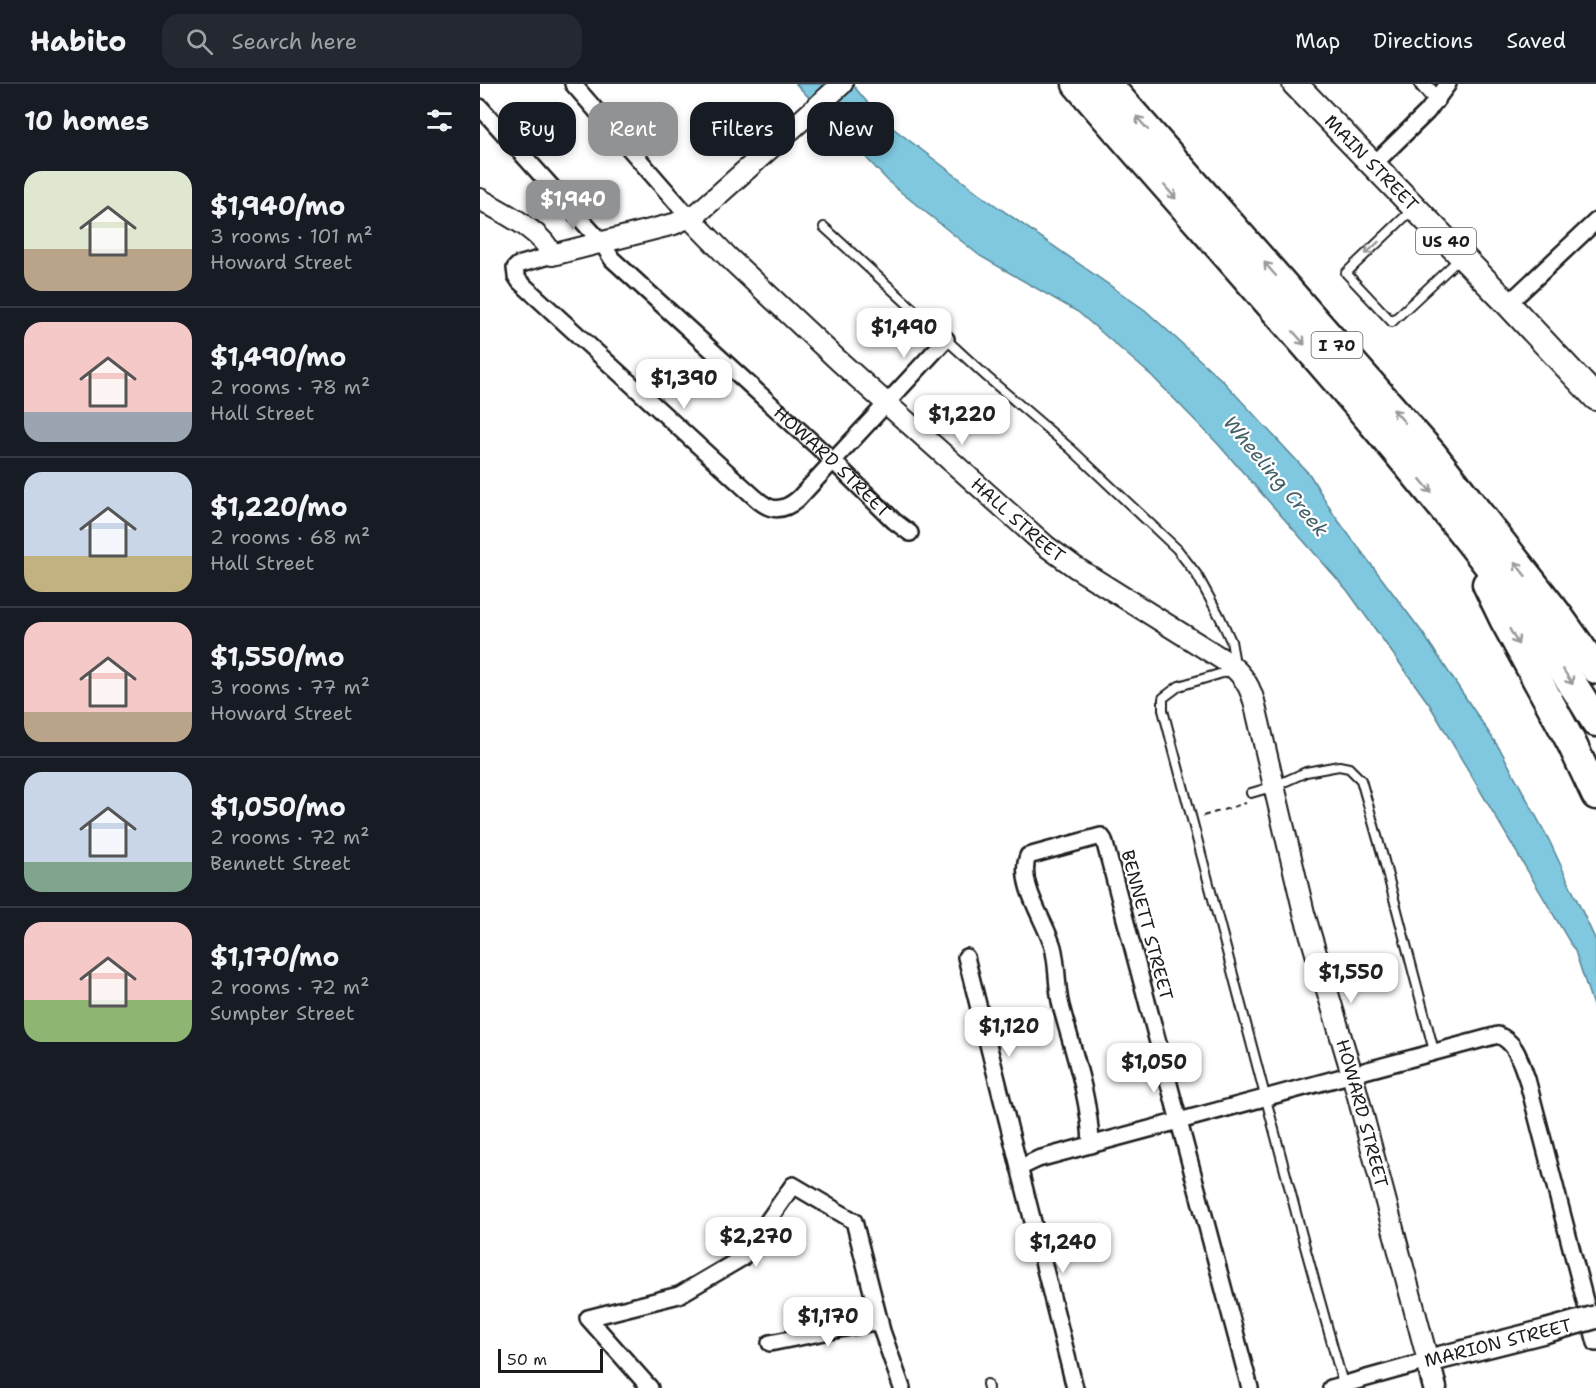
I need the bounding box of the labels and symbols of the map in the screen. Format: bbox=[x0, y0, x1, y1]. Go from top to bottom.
street label: MAIN STREET bbox=[1319, 110, 1424, 216]
one-way arrow bbox=[1135, 116, 1149, 131]
pin: $1,940 bbox=[524, 180, 622, 231]
one-way arrow bbox=[1164, 184, 1177, 200]
road number: US 40 bbox=[1416, 228, 1476, 254]
one-way arrow bbox=[1364, 241, 1379, 256]
one-way arrow bbox=[1263, 262, 1277, 277]
pin: $1,490 bbox=[855, 308, 953, 359]
one-way arrow bbox=[1292, 330, 1306, 345]
road number: I 70 bbox=[1312, 332, 1362, 358]
pin: $1,390 bbox=[635, 359, 733, 410]
pin: $1,220 bbox=[913, 395, 1011, 446]
street label: HOWARD STREET bbox=[769, 401, 896, 523]
one-way arrow bbox=[1392, 409, 1406, 424]
water label: Wheeling Creek bbox=[1218, 410, 1335, 542]
street label: HALL STREET bbox=[966, 472, 1070, 568]
one-way arrow bbox=[1419, 478, 1433, 493]
one-way arrow bbox=[1513, 561, 1526, 577]
one-way arrow bbox=[1508, 628, 1520, 645]
one-way arrow bbox=[1562, 669, 1575, 686]
street label: BENNETT STREET bbox=[1115, 847, 1179, 1003]
pin: $1,550 bbox=[1302, 953, 1400, 1004]
pin: $1,120 bbox=[960, 1007, 1058, 1058]
street label: HOWARD STREET bbox=[1330, 1036, 1394, 1190]
pin: $1,050 bbox=[1105, 1043, 1203, 1094]
pin: $2,270 bbox=[707, 1217, 805, 1268]
pin: $1,240 bbox=[1014, 1223, 1112, 1274]
pin: $1,170 bbox=[779, 1297, 877, 1348]
street label: MARION STREET bbox=[1422, 1313, 1574, 1373]
scale bar bbox=[498, 1346, 603, 1374]

